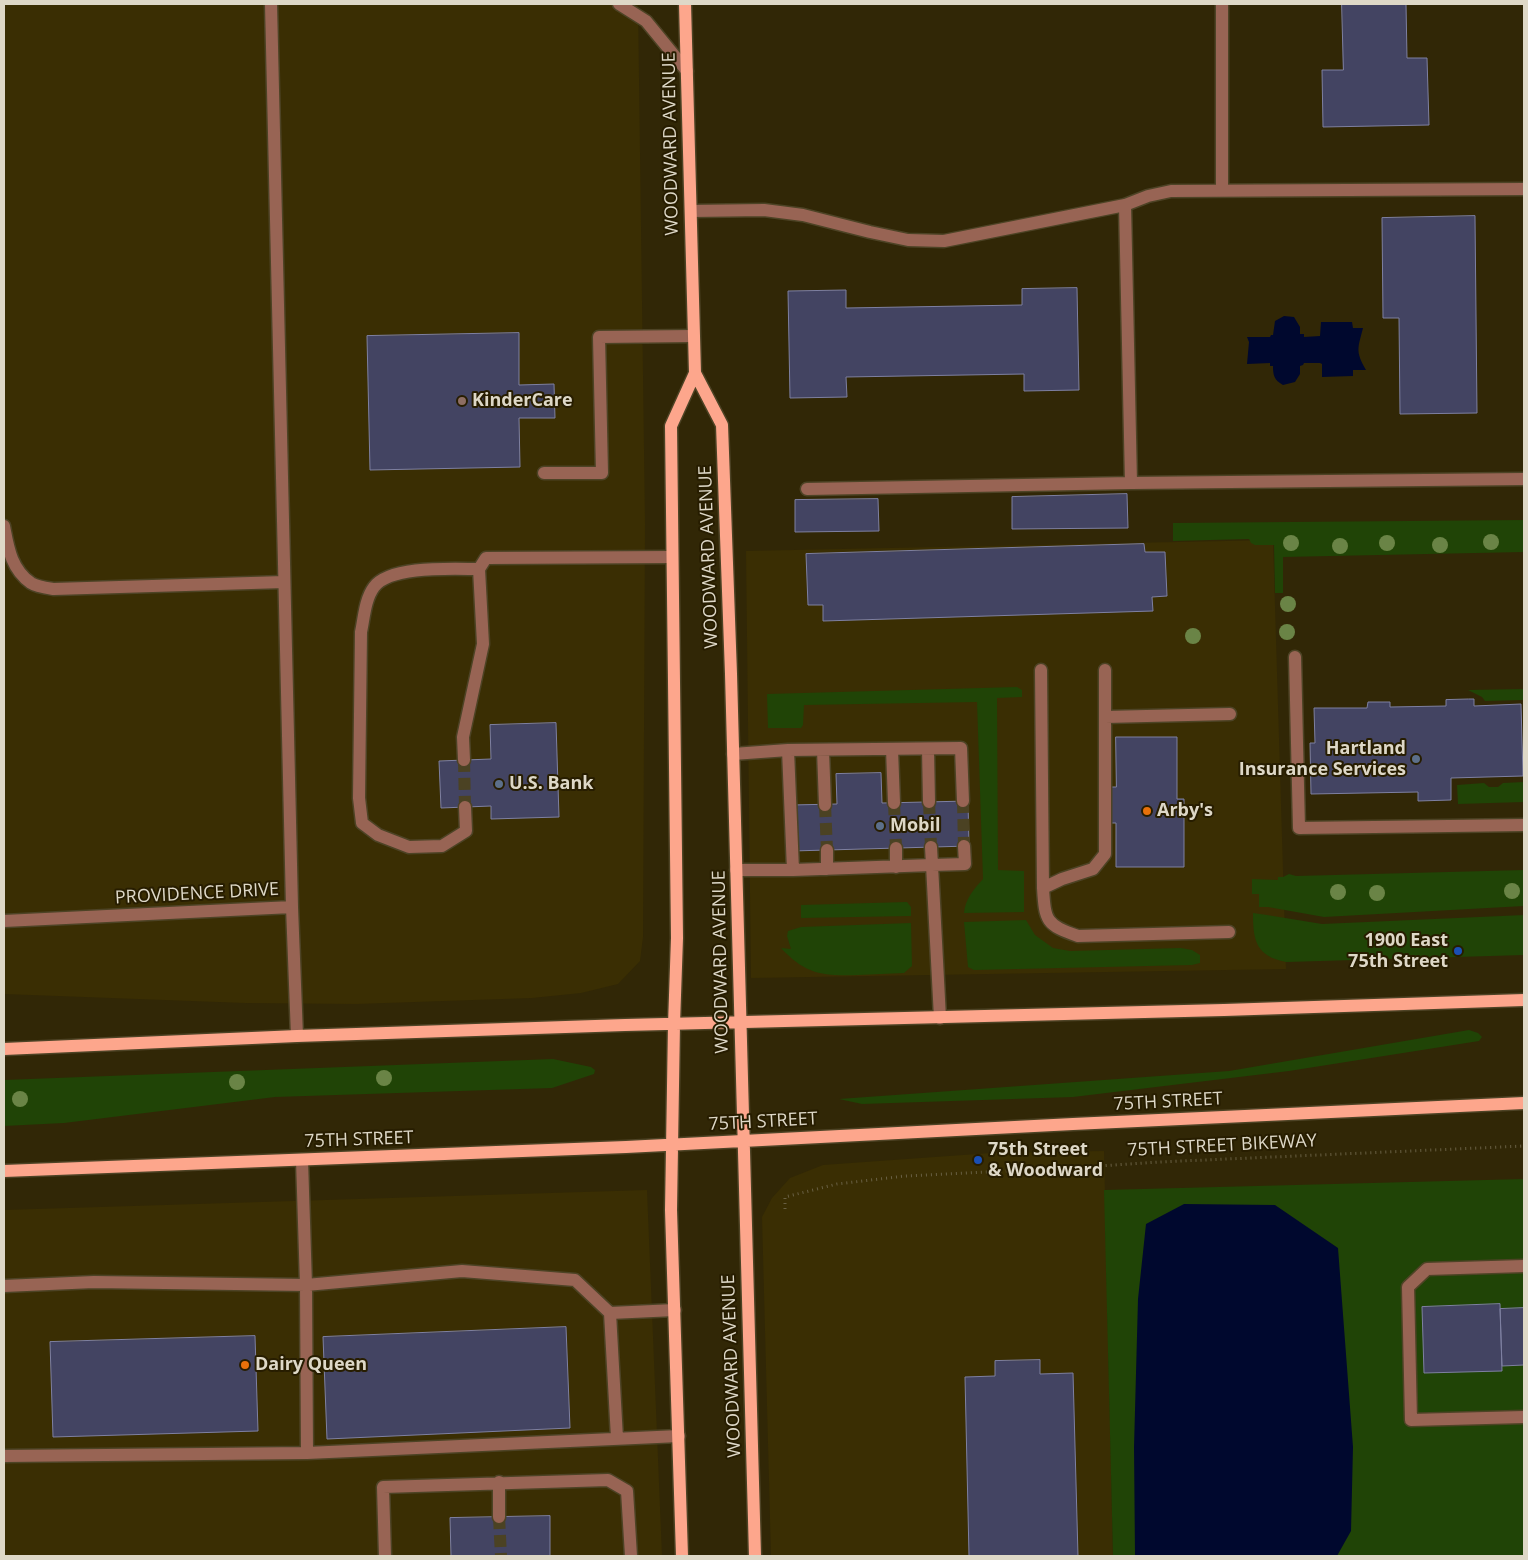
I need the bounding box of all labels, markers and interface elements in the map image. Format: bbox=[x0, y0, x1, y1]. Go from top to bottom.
street label: WOODWARD AVENUE bbox=[659, 52, 683, 236]
place label: KinderCare bbox=[472, 390, 573, 412]
marker: KinderCare bbox=[456, 395, 468, 407]
street label: WOODWARD AVENUE bbox=[695, 465, 723, 649]
place label: Hartland Insurance Services bbox=[1239, 738, 1406, 781]
marker: Hartland Insurance Services bbox=[1410, 753, 1422, 765]
place label: U.S. Bank bbox=[509, 773, 593, 795]
marker: U.S. Bank bbox=[493, 778, 505, 790]
place label: Arby's bbox=[1157, 800, 1213, 822]
marker: Arby's bbox=[1141, 805, 1153, 817]
place label: Mobil bbox=[890, 815, 940, 837]
marker: Mobil bbox=[874, 820, 886, 832]
street label: WOODWARD AVENUE bbox=[709, 870, 733, 1054]
street label: PROVIDENCE DRIVE bbox=[114, 879, 280, 909]
place label: 1900 East 75th Street bbox=[1348, 930, 1448, 972]
marker: 1900 East 75th Street bbox=[1452, 945, 1464, 957]
street label: 75TH STREET bbox=[1113, 1088, 1223, 1116]
street label: 75TH STREET bbox=[708, 1108, 818, 1136]
street label: 75TH STREET bbox=[304, 1127, 414, 1153]
street label: 75TH STREET BIKEWAY bbox=[1127, 1130, 1317, 1162]
place label: 75th Street & Woodward bbox=[988, 1139, 1103, 1182]
marker: 75th Street & Woodward bbox=[972, 1154, 984, 1166]
street label: WOODWARD AVENUE bbox=[718, 1274, 746, 1458]
place label: Dairy Queen bbox=[255, 1354, 367, 1376]
marker: Dairy Queen bbox=[239, 1359, 251, 1371]

